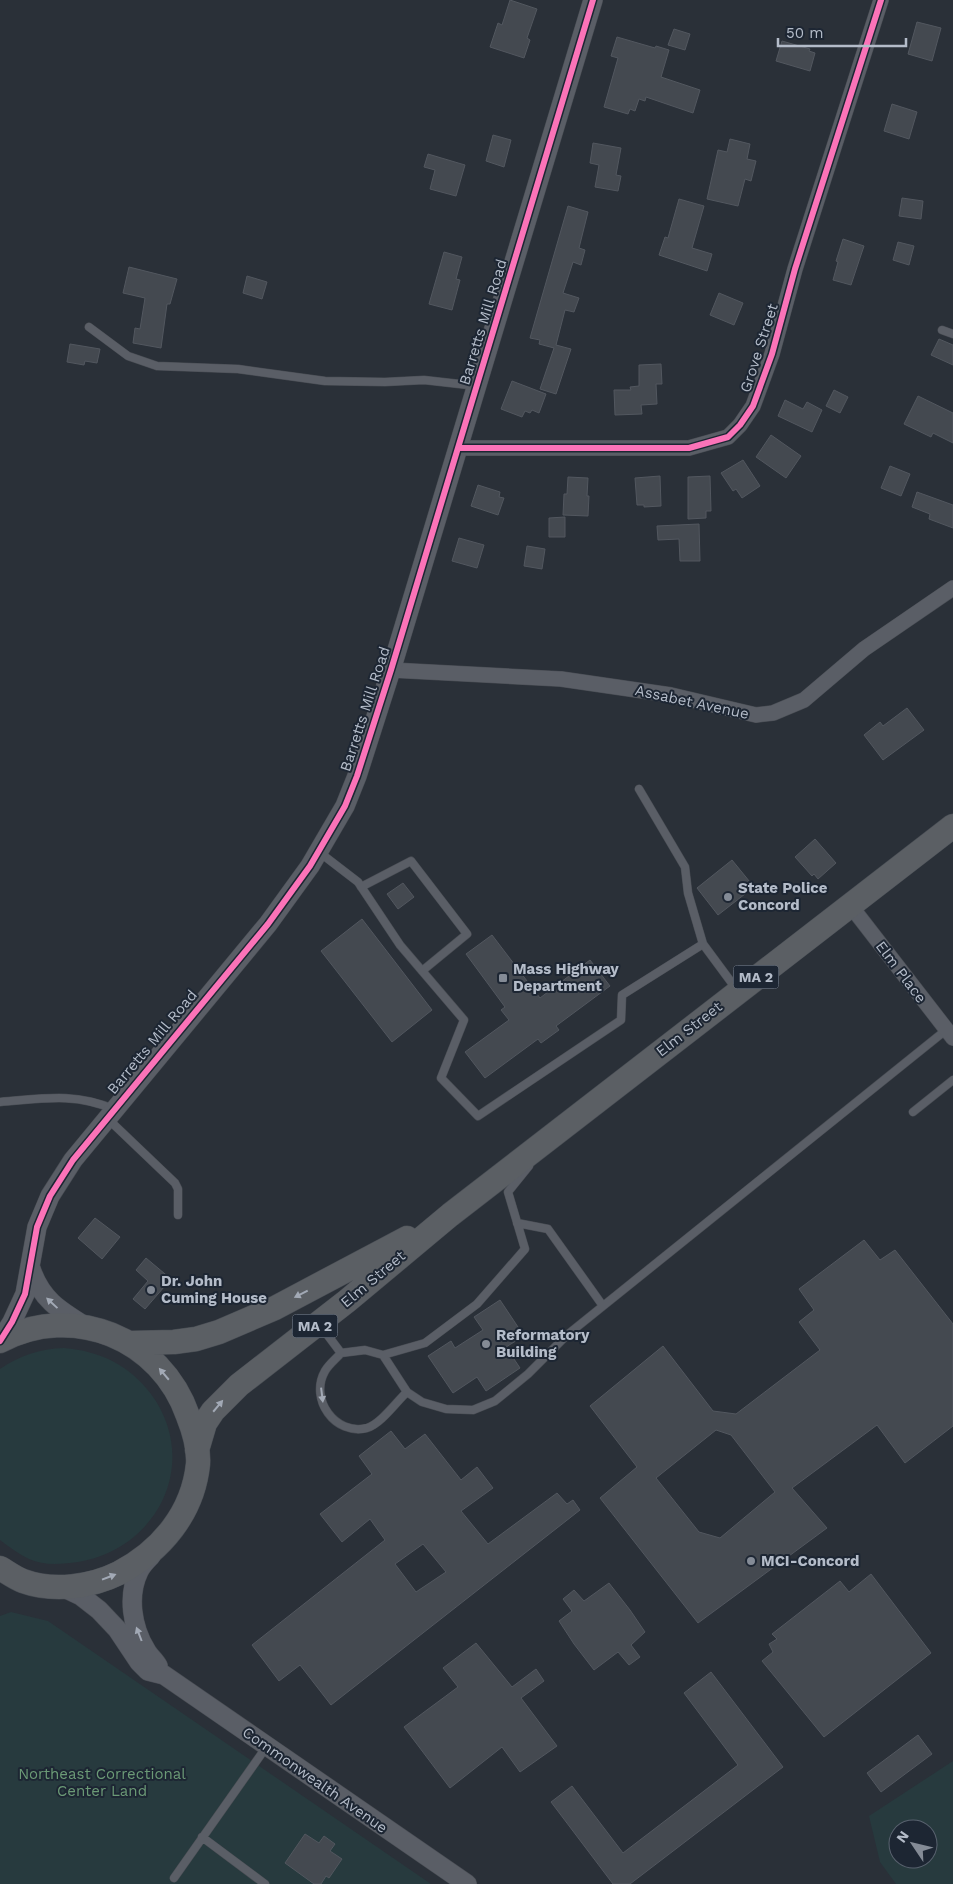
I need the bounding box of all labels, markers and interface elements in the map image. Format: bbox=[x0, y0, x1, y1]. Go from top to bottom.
scale bar bbox=[778, 15, 906, 47]
text: 50 m bbox=[786, 24, 823, 42]
street label: Barretts Mill Road bbox=[455, 257, 511, 387]
street label: Grove Street bbox=[736, 301, 782, 395]
street label: Barretts Mill Road bbox=[336, 644, 394, 774]
street label: Assabet Avenue bbox=[633, 681, 751, 723]
place label: State Police Concord bbox=[738, 879, 828, 914]
marker: State Police Concord bbox=[722, 891, 734, 903]
street label: Elm Place bbox=[872, 937, 930, 1007]
place label: Mass Highway Department bbox=[513, 960, 619, 995]
road number: MA 2 bbox=[734, 966, 778, 989]
marker: Mass Highway Department bbox=[497, 972, 509, 984]
street label: Barretts Mill Road bbox=[103, 986, 201, 1098]
street label: Elm Street bbox=[652, 997, 726, 1060]
street label: Elm Street bbox=[337, 1246, 409, 1311]
place label: Dr. John Cuming House bbox=[161, 1272, 267, 1307]
marker: Dr. John Cuming House bbox=[145, 1284, 157, 1296]
one-way arrow bbox=[294, 1290, 308, 1298]
one-way arrow bbox=[46, 1297, 58, 1309]
road number: MA 2 bbox=[292, 1314, 338, 1338]
place label: Reformatory Building bbox=[496, 1326, 590, 1361]
marker: Reformatory Building bbox=[480, 1338, 492, 1350]
one-way arrow bbox=[159, 1368, 170, 1381]
one-way arrow bbox=[318, 1387, 326, 1403]
one-way arrow bbox=[212, 1400, 223, 1413]
place label: MCI-Concord bbox=[761, 1552, 859, 1570]
marker: MCI-Concord bbox=[745, 1555, 757, 1567]
one-way arrow bbox=[102, 1573, 117, 1581]
one-way arrow bbox=[135, 1626, 143, 1641]
street label: Commonwealth Avenue bbox=[239, 1723, 391, 1837]
park label: Northeast Correctional Center Land bbox=[18, 1765, 186, 1800]
north arrow bbox=[888, 1819, 938, 1869]
text: N bbox=[893, 1828, 912, 1845]

